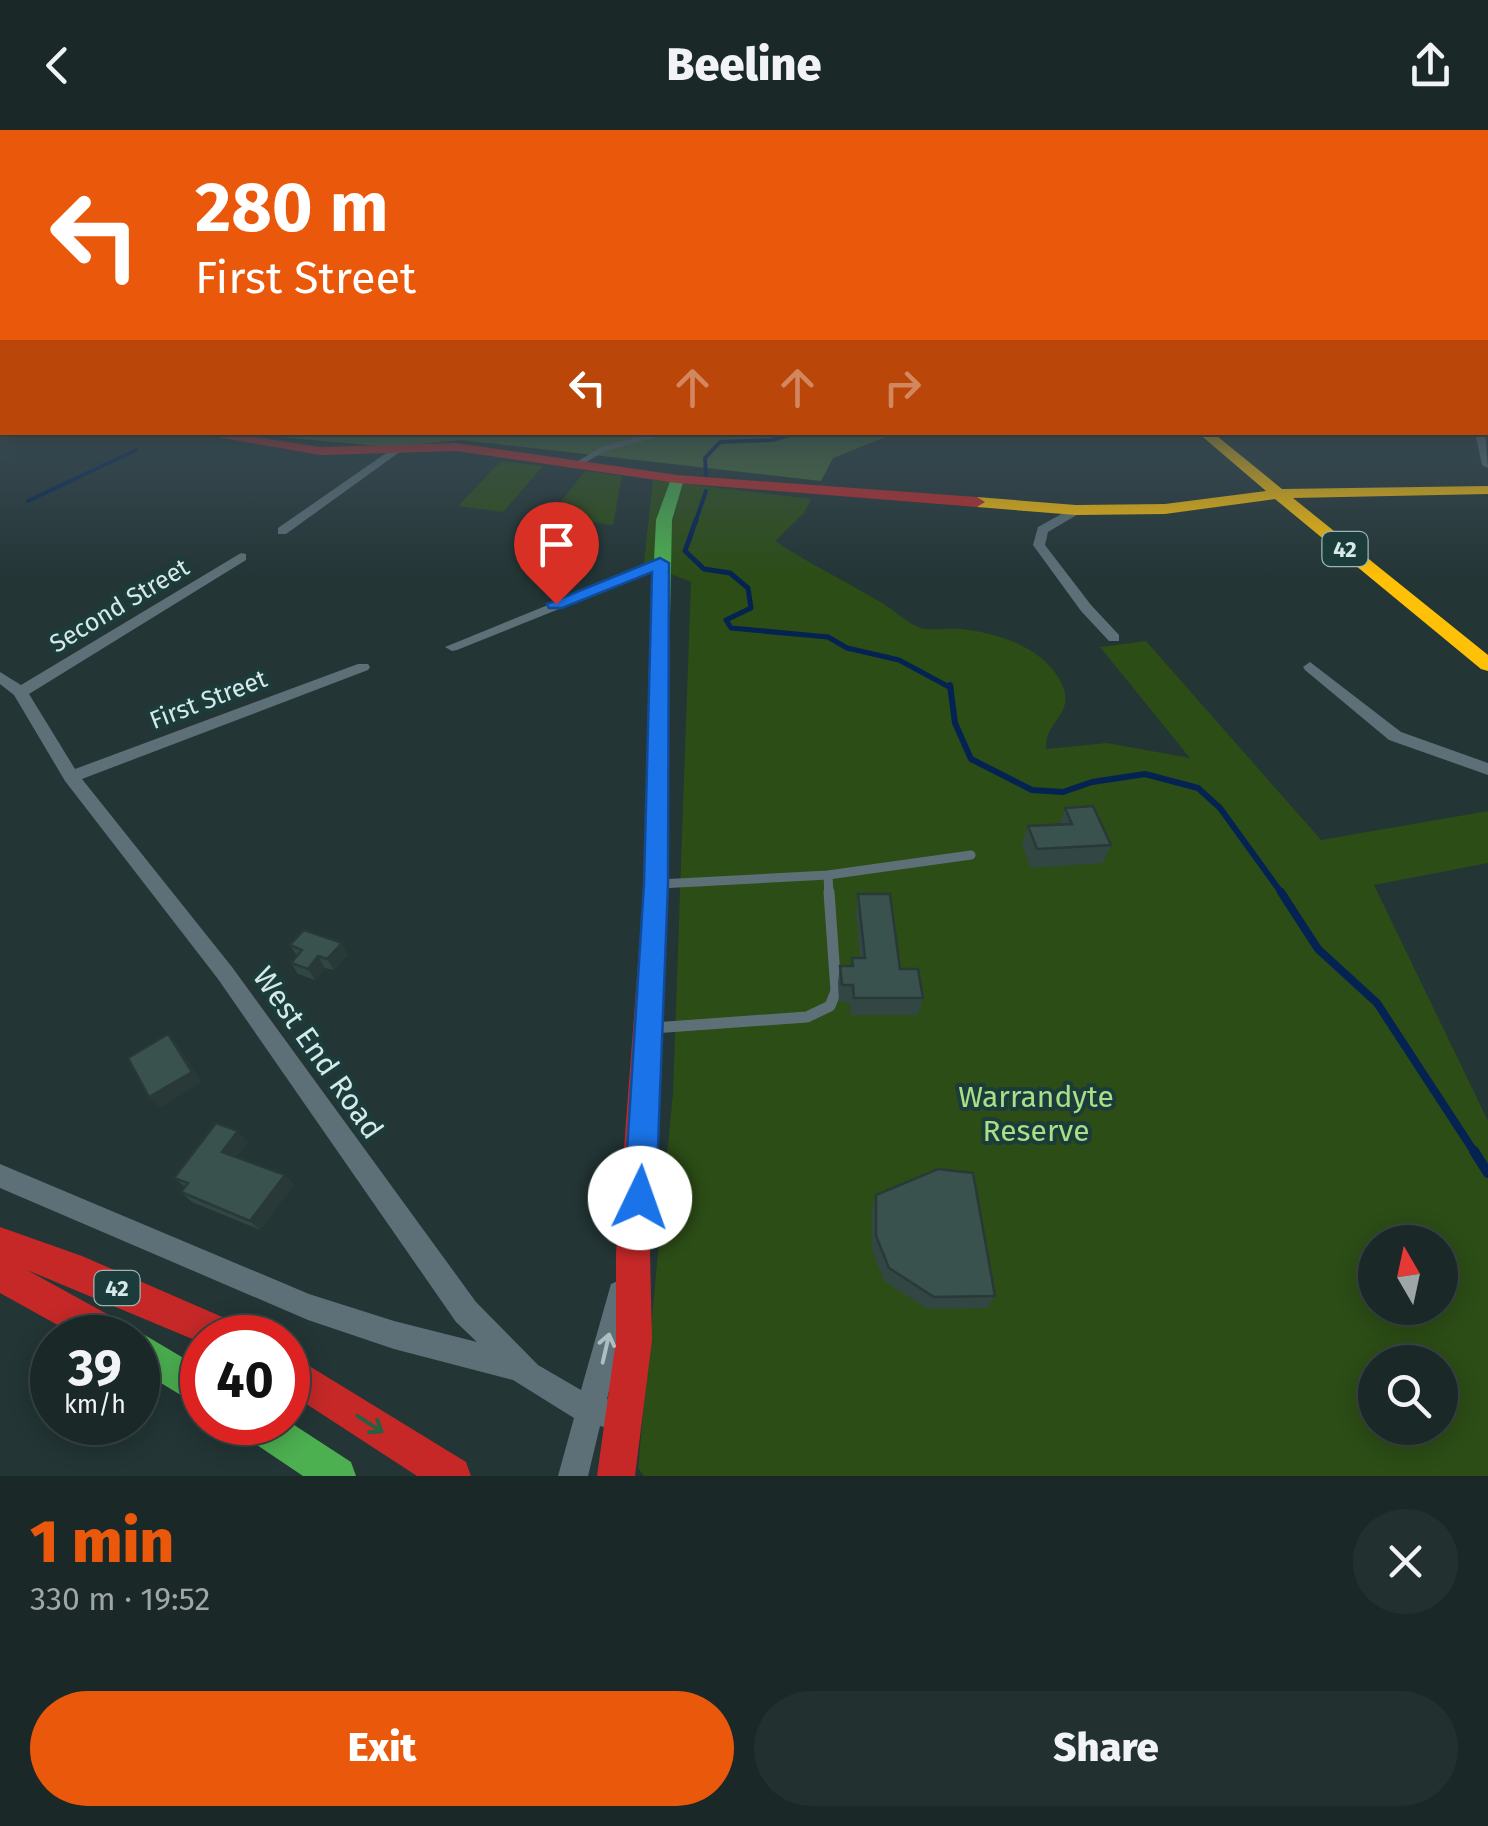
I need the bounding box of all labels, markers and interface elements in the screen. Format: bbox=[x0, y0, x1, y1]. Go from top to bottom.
icon: back bbox=[30, 38, 85, 93]
text: Beeline bbox=[667, 38, 821, 92]
icon: share bbox=[1403, 38, 1458, 93]
text: 280 m bbox=[195, 166, 389, 250]
icon: left bbox=[30, 170, 160, 300]
text: First Street bbox=[195, 251, 416, 305]
icon: left bbox=[560, 360, 615, 415]
icon: ahead bbox=[665, 360, 720, 415]
icon: ahead bbox=[770, 360, 825, 415]
icon: right bbox=[875, 360, 930, 415]
pin bbox=[514, 502, 599, 605]
icon: arrive bbox=[529, 517, 584, 572]
road number: 42 bbox=[1322, 532, 1368, 566]
street label: Second Street bbox=[44, 552, 196, 659]
street label: First Street bbox=[146, 664, 272, 736]
street label: West End Road bbox=[245, 960, 391, 1146]
park label: Warrandyte Reserve bbox=[958, 1079, 1114, 1149]
position arrow bbox=[588, 1146, 692, 1250]
north arrow bbox=[1358, 1225, 1458, 1325]
map controls bbox=[1358, 1225, 1458, 1445]
road number: 42 bbox=[94, 1271, 140, 1305]
speed limit sign: 40 bbox=[180, 1315, 310, 1445]
one-way arrow bbox=[598, 1333, 616, 1365]
text: 39 bbox=[68, 1338, 122, 1398]
button: search bbox=[1358, 1345, 1458, 1445]
text: km/h bbox=[64, 1390, 126, 1420]
one-way arrow bbox=[355, 1413, 383, 1434]
text: 1 min bbox=[30, 1506, 174, 1578]
button: close bbox=[1353, 1509, 1458, 1614]
text: 330 m · 19:52 bbox=[30, 1580, 210, 1618]
button: Exit bbox=[30, 1691, 734, 1806]
button: Share bbox=[754, 1691, 1458, 1806]

